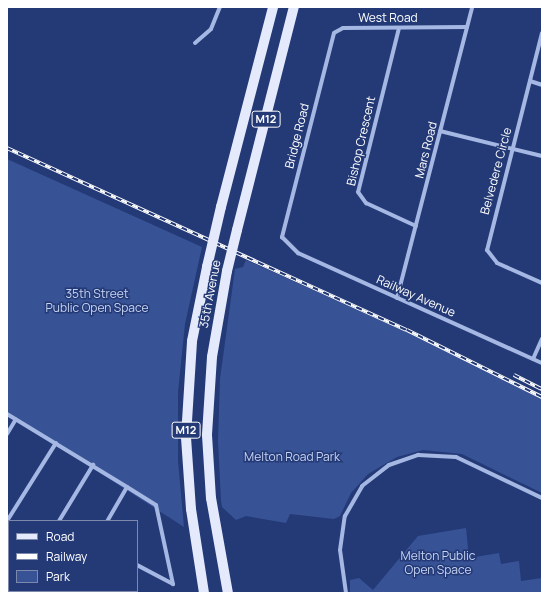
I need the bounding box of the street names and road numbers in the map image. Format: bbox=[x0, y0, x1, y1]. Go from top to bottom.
street label: West Road bbox=[358, 11, 418, 25]
street label: Bishop Crescent bbox=[344, 95, 378, 187]
street label: Bridge Road bbox=[282, 102, 312, 170]
road number: M12 bbox=[251, 110, 281, 128]
street label: Mars Road bbox=[412, 120, 440, 180]
street label: Belvedere Circle bbox=[477, 126, 515, 216]
street label: 35th Avenue bbox=[196, 259, 224, 329]
street label: Railway Avenue bbox=[374, 272, 458, 320]
road number: M12 bbox=[171, 421, 201, 439]

